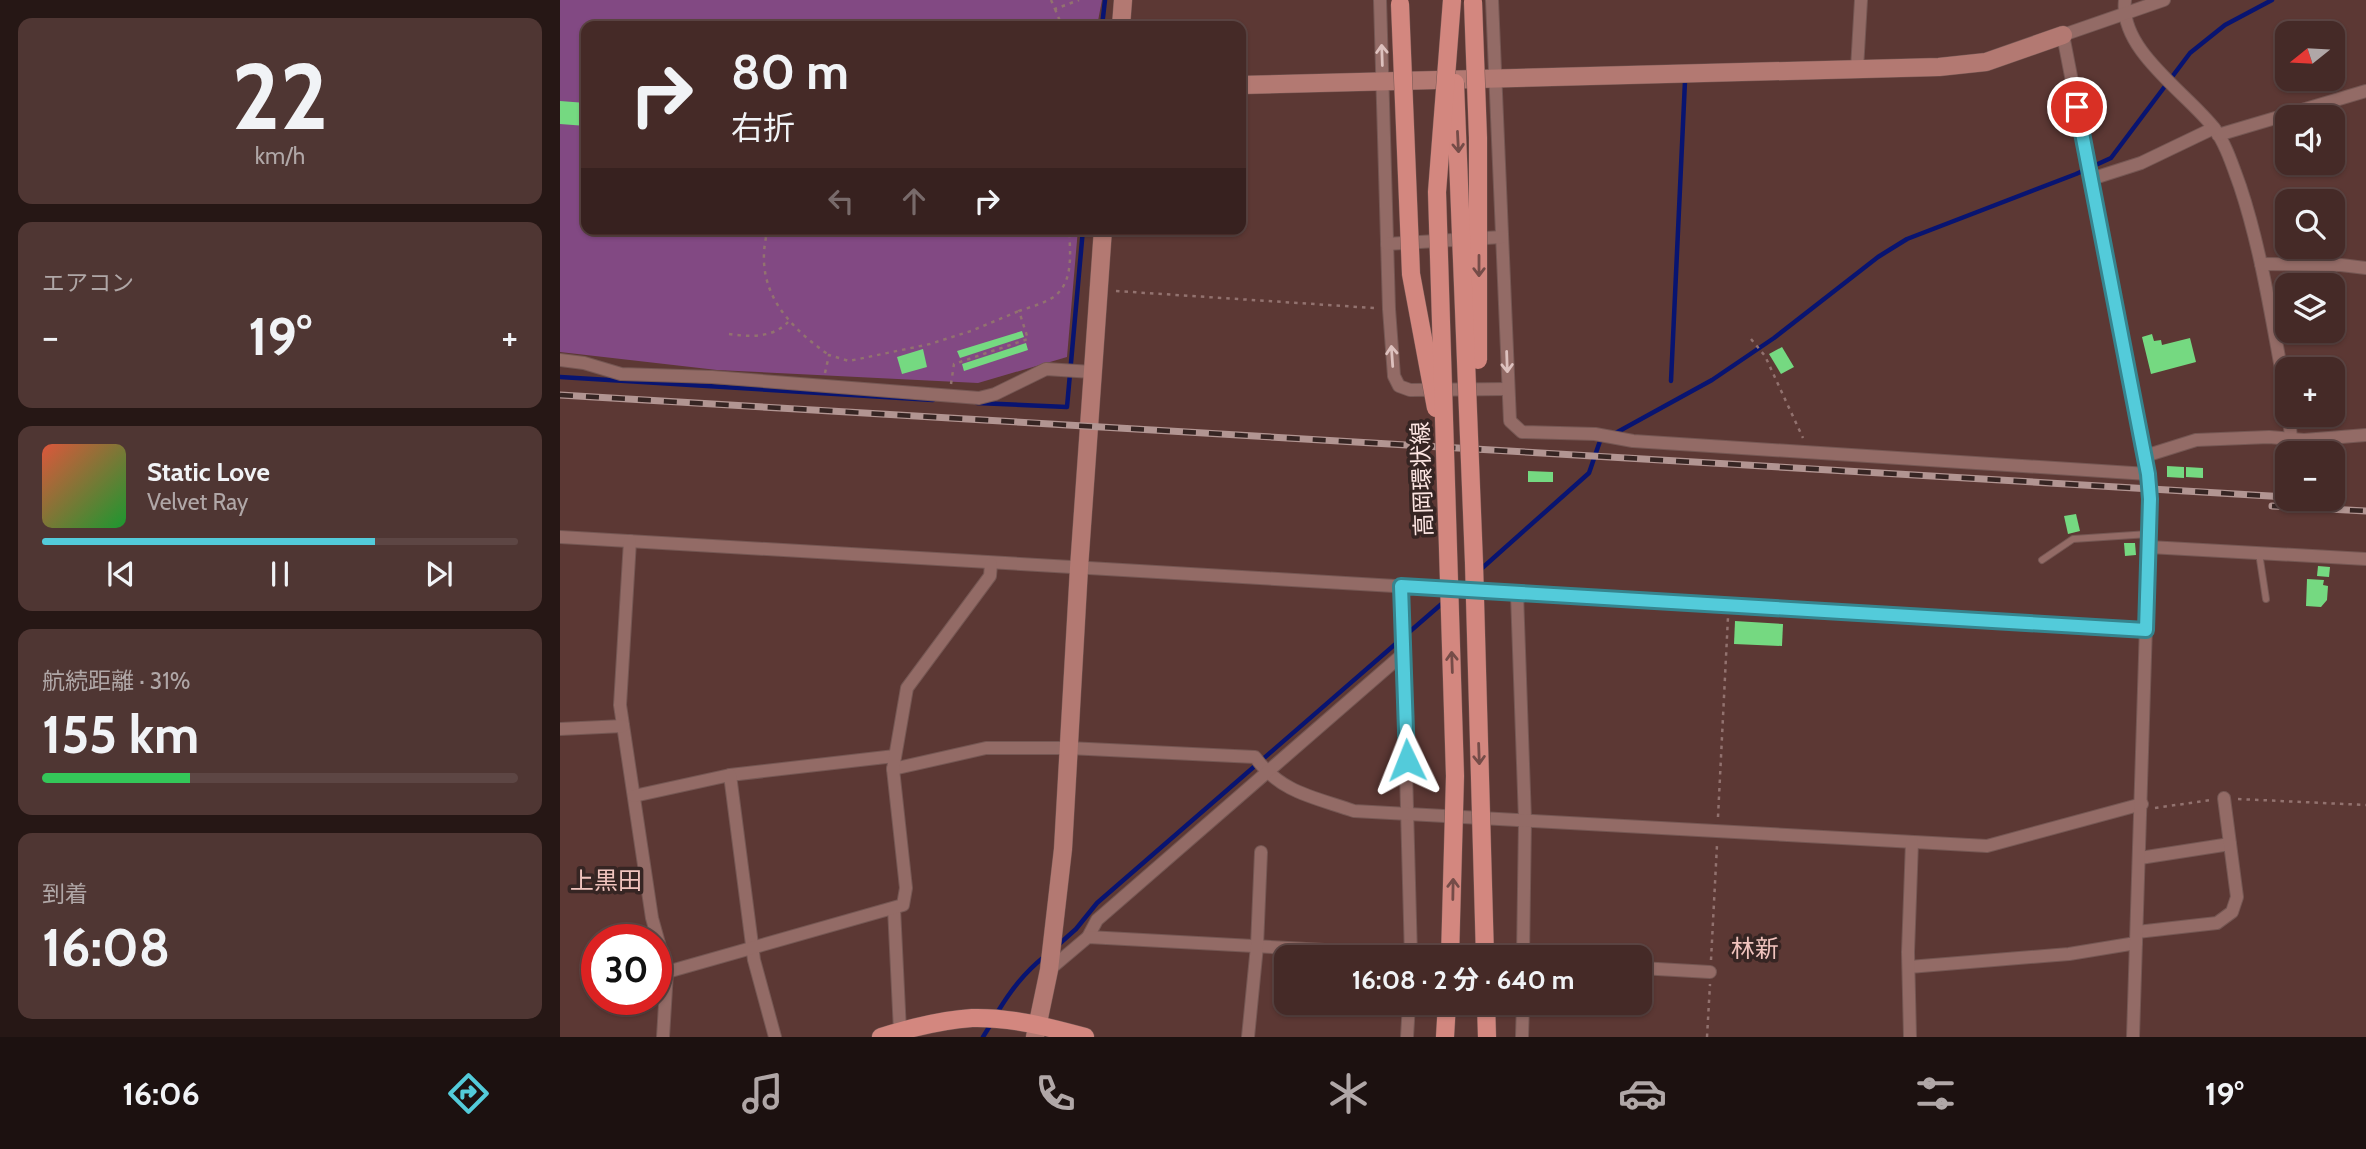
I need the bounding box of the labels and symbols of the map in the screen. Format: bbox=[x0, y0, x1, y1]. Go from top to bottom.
north arrow bbox=[2275, 21, 2345, 91]
one-way arrow bbox=[1376, 44, 1389, 67]
pin bbox=[2047, 77, 2107, 137]
one-way arrow bbox=[1451, 130, 1464, 153]
one-way arrow bbox=[1472, 254, 1486, 277]
one-way arrow bbox=[1386, 344, 1399, 367]
one-way arrow bbox=[1500, 350, 1513, 373]
street label: 高岡環状線 bbox=[1406, 421, 1438, 537]
one-way arrow bbox=[1445, 650, 1458, 673]
position arrow bbox=[1370, 723, 1444, 797]
one-way arrow bbox=[1473, 742, 1486, 765]
district label: 上黒田 bbox=[570, 866, 642, 895]
one-way arrow bbox=[1446, 878, 1460, 901]
speed limit sign: 30 bbox=[581, 924, 672, 1015]
district label: 林新 bbox=[1731, 934, 1779, 963]

